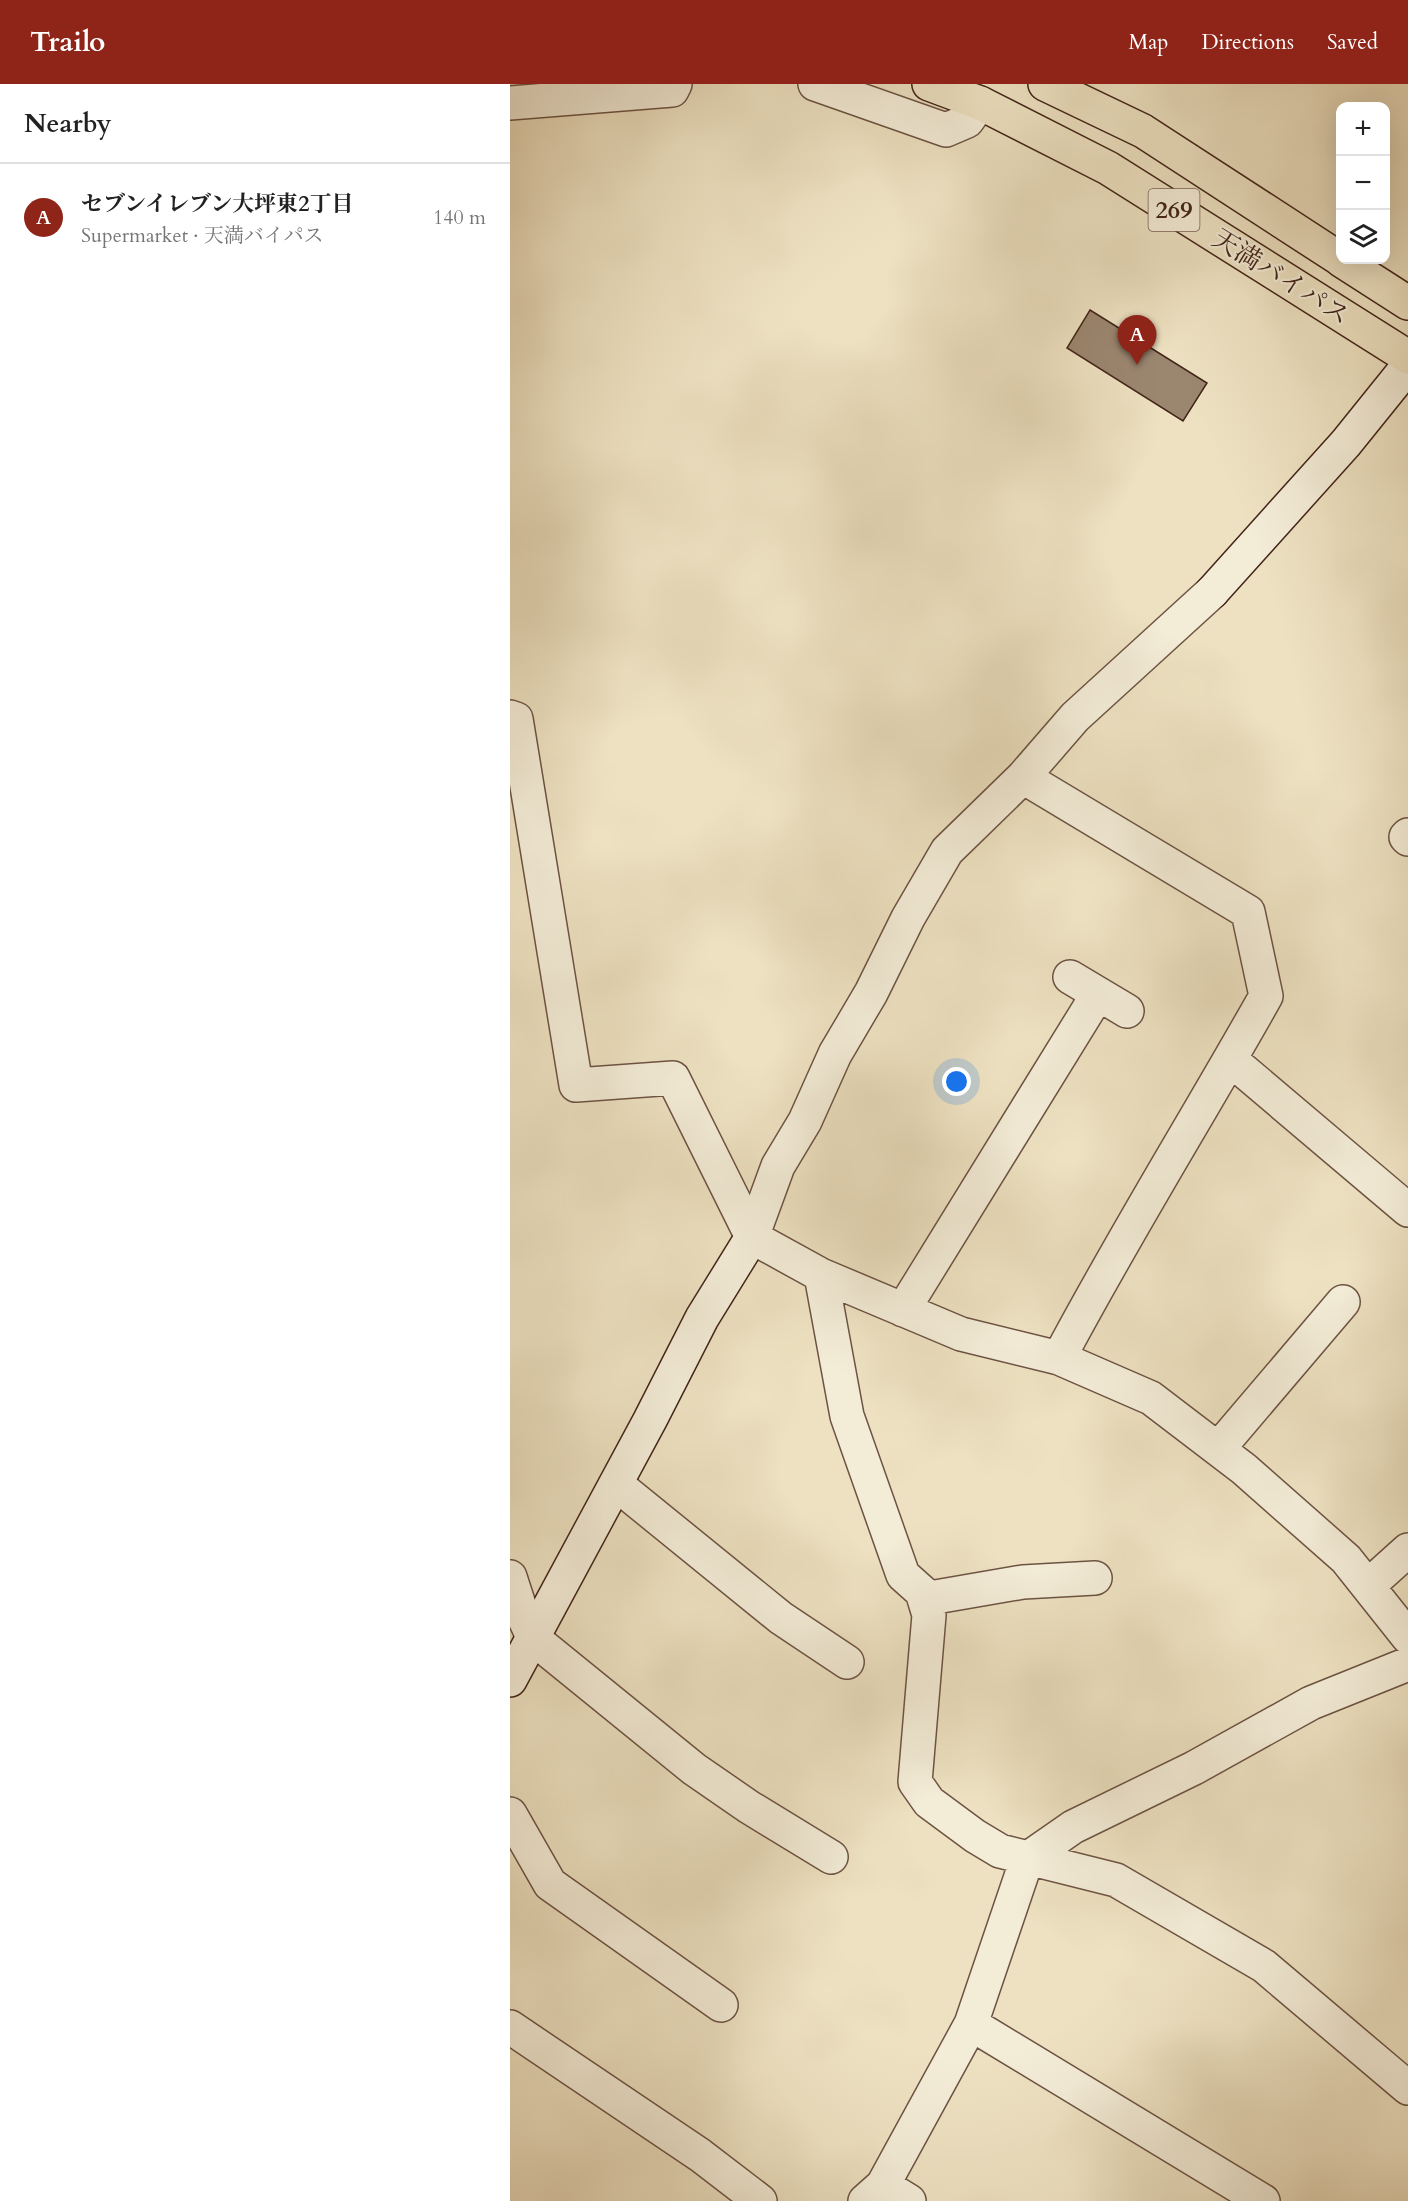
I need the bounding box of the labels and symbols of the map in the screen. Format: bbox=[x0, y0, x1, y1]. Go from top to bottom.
road number: 269 bbox=[1148, 189, 1200, 231]
street label: 天満バイパス bbox=[1206, 221, 1356, 333]
pin: A bbox=[1118, 316, 1156, 365]
your location bbox=[942, 1067, 971, 1096]

